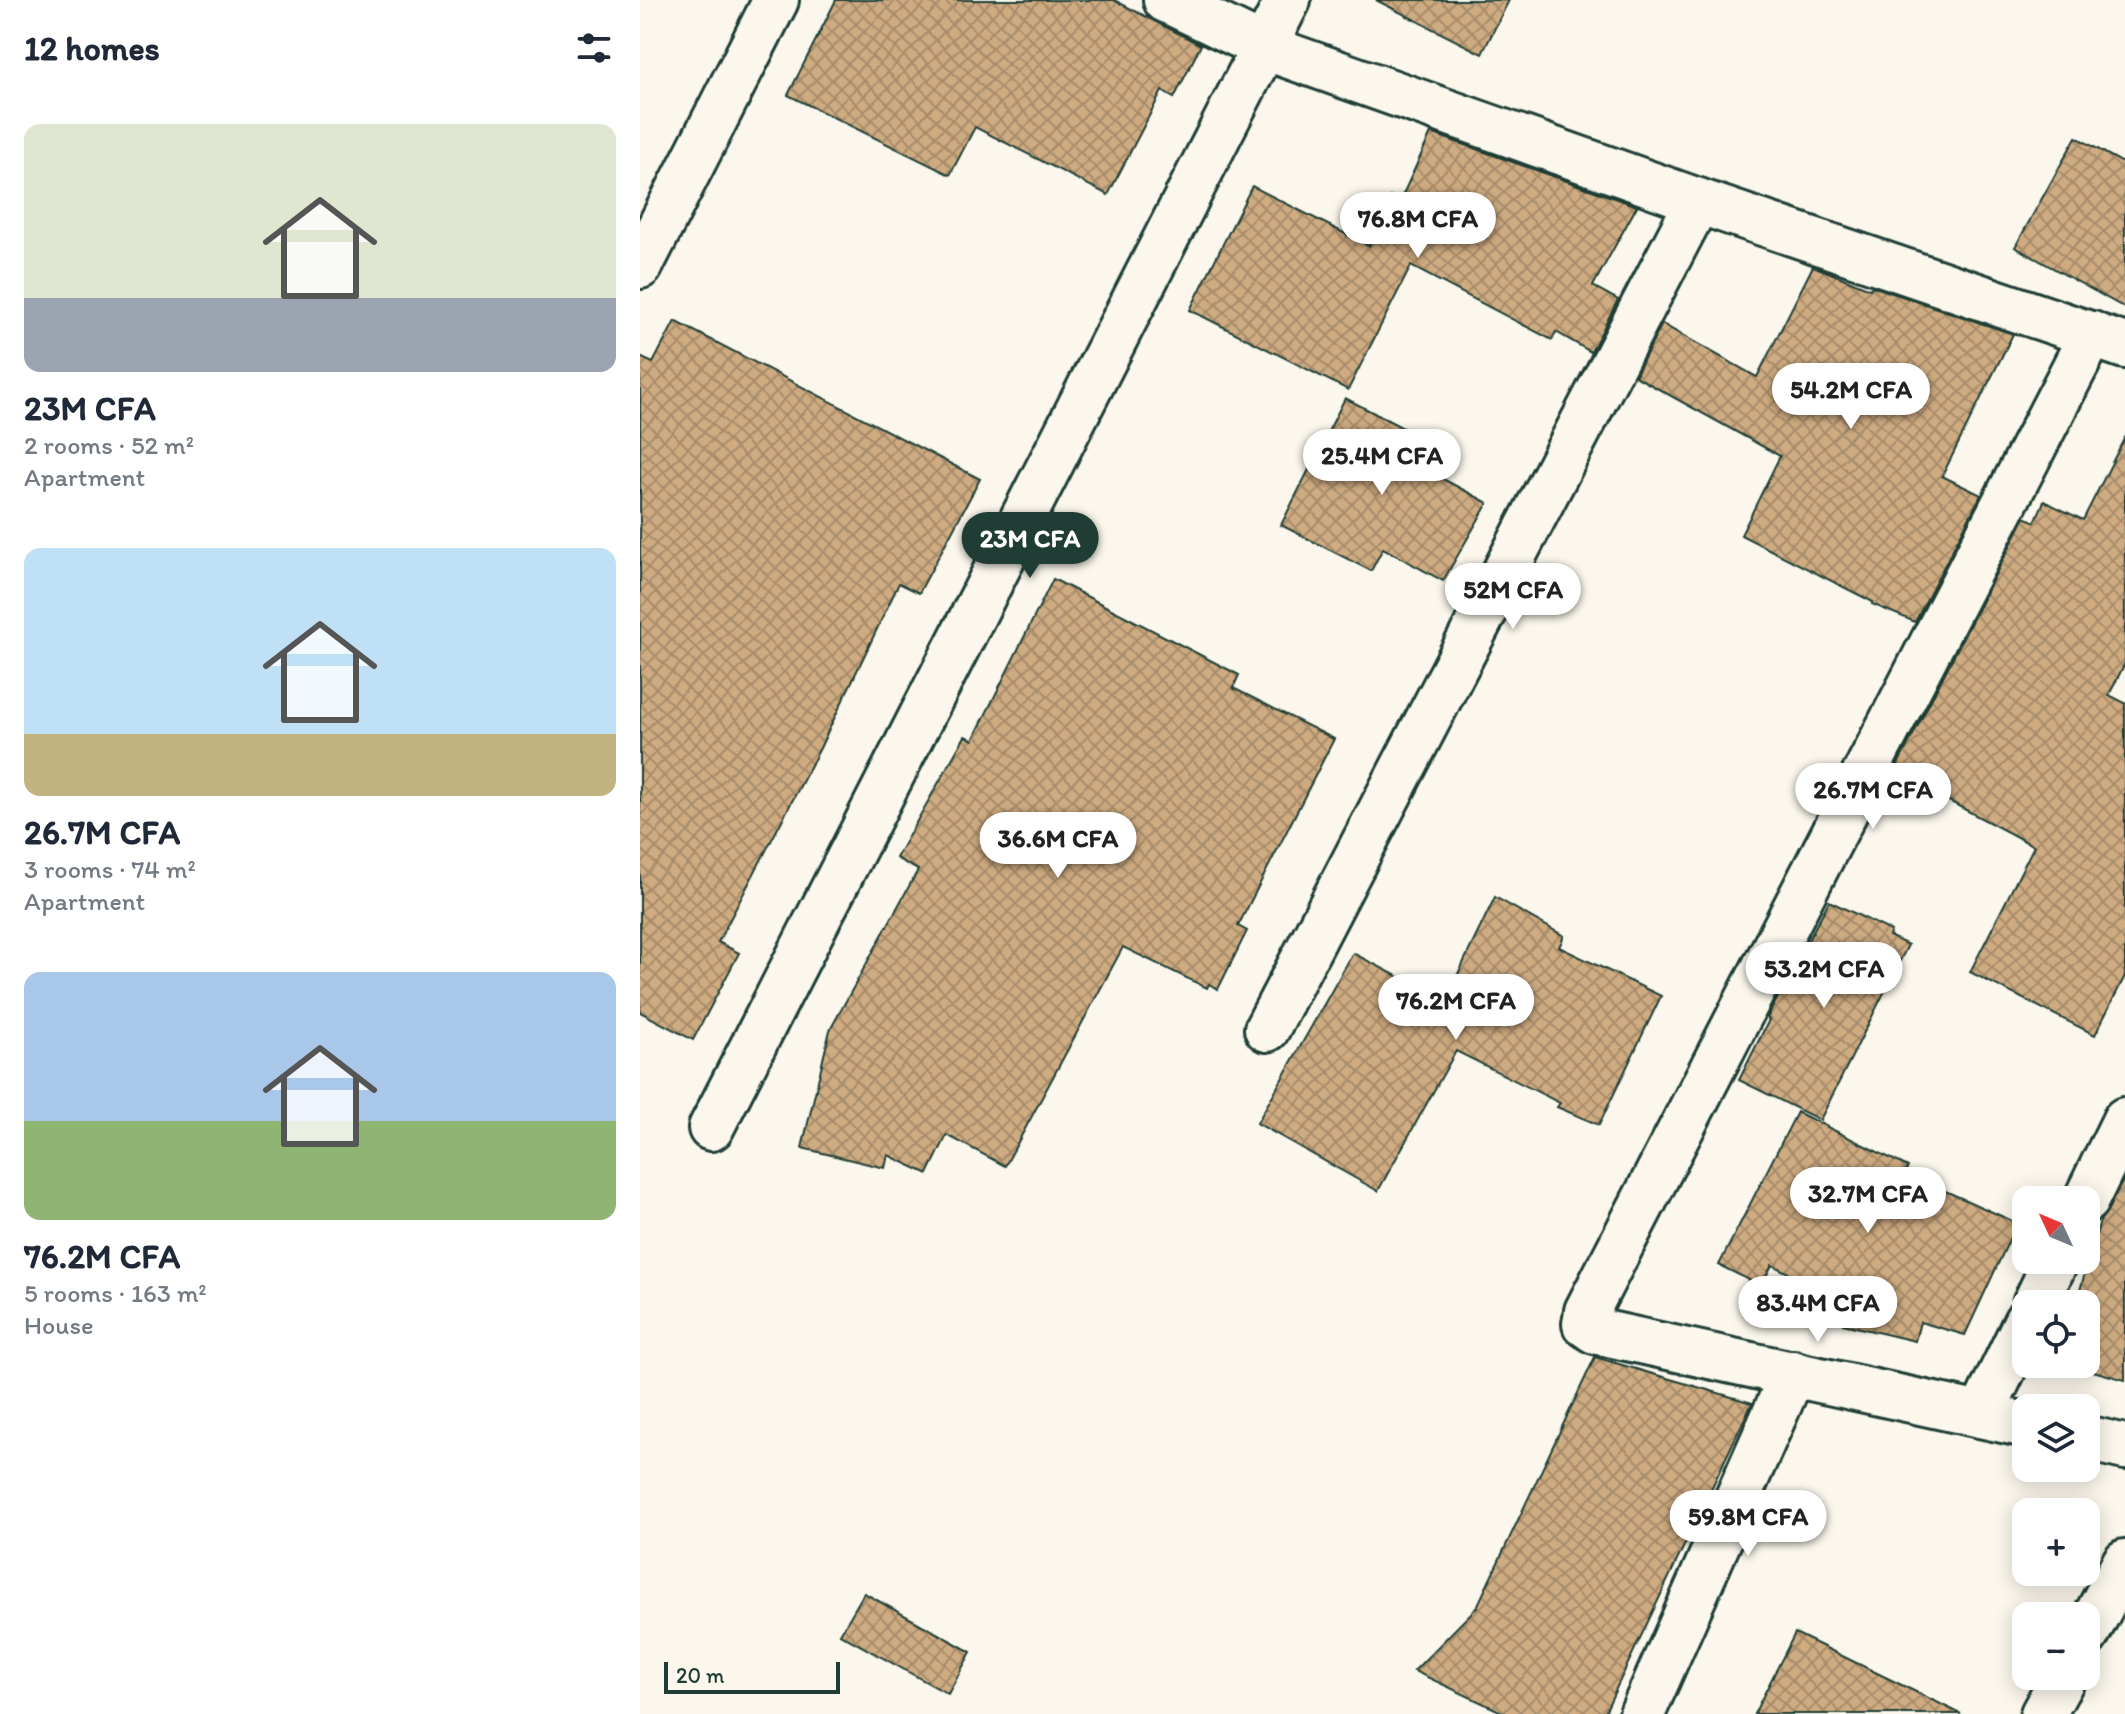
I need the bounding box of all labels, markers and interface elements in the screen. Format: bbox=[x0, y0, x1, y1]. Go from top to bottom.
icon: filters bbox=[572, 26, 616, 70]
text: 12 homes bbox=[24, 28, 160, 69]
icon: home bbox=[248, 176, 392, 320]
pin: 76.8M CFA bbox=[1326, 192, 1510, 260]
text: 76.8M CFA bbox=[1358, 202, 1478, 234]
pin: 54.2M CFA bbox=[1759, 363, 1943, 431]
text: 54.2M CFA bbox=[1790, 373, 1912, 405]
text: 23M CFA bbox=[24, 388, 156, 429]
text: 2 rooms · 52 m² bbox=[24, 429, 194, 461]
pin: 25.4M CFA bbox=[1290, 429, 1474, 497]
text: 25.4M CFA bbox=[1321, 439, 1443, 471]
text: Apartment bbox=[24, 461, 145, 493]
pin: 23M CFA bbox=[956, 512, 1104, 580]
text: 23M CFA bbox=[980, 522, 1080, 554]
pin: 52M CFA bbox=[1439, 563, 1587, 631]
text: 52M CFA bbox=[1463, 573, 1563, 605]
icon: home bbox=[248, 600, 392, 744]
pin: 26.7M CFA bbox=[1781, 763, 1965, 831]
text: 26.7M CFA bbox=[1813, 773, 1933, 805]
text: 26.7M CFA bbox=[24, 812, 180, 853]
pin: 36.6M CFA bbox=[966, 812, 1150, 880]
text: 36.6M CFA bbox=[998, 822, 1118, 854]
text: 3 rooms · 74 m² bbox=[24, 853, 196, 885]
text: Apartment bbox=[24, 885, 145, 917]
pin: 53.2M CFA bbox=[1732, 942, 1916, 1010]
text: 53.2M CFA bbox=[1764, 952, 1884, 984]
pin: 76.2M CFA bbox=[1364, 974, 1548, 1042]
text: 76.2M CFA bbox=[1396, 984, 1516, 1016]
icon: home bbox=[248, 1024, 392, 1168]
pin: 32.7M CFA bbox=[1776, 1167, 1960, 1235]
text: 32.7M CFA bbox=[1808, 1177, 1928, 1209]
north arrow bbox=[2012, 1186, 2100, 1274]
map controls bbox=[2012, 1186, 2100, 1690]
text: 76.2M CFA bbox=[24, 1236, 180, 1277]
pin: 83.4M CFA bbox=[1726, 1276, 1910, 1344]
text: 5 rooms · 163 m² bbox=[24, 1277, 207, 1309]
text: 83.4M CFA bbox=[1756, 1286, 1880, 1318]
button: locate bbox=[2012, 1290, 2100, 1378]
text: House bbox=[24, 1309, 94, 1341]
button: layers bbox=[2012, 1394, 2100, 1482]
pin: 59.8M CFA bbox=[1656, 1490, 1840, 1558]
button: + bbox=[2012, 1498, 2100, 1586]
text: 59.8M CFA bbox=[1688, 1500, 1808, 1532]
button: − bbox=[2012, 1602, 2100, 1690]
scale bar bbox=[664, 1658, 840, 1694]
text: 20 m bbox=[676, 1662, 725, 1689]

